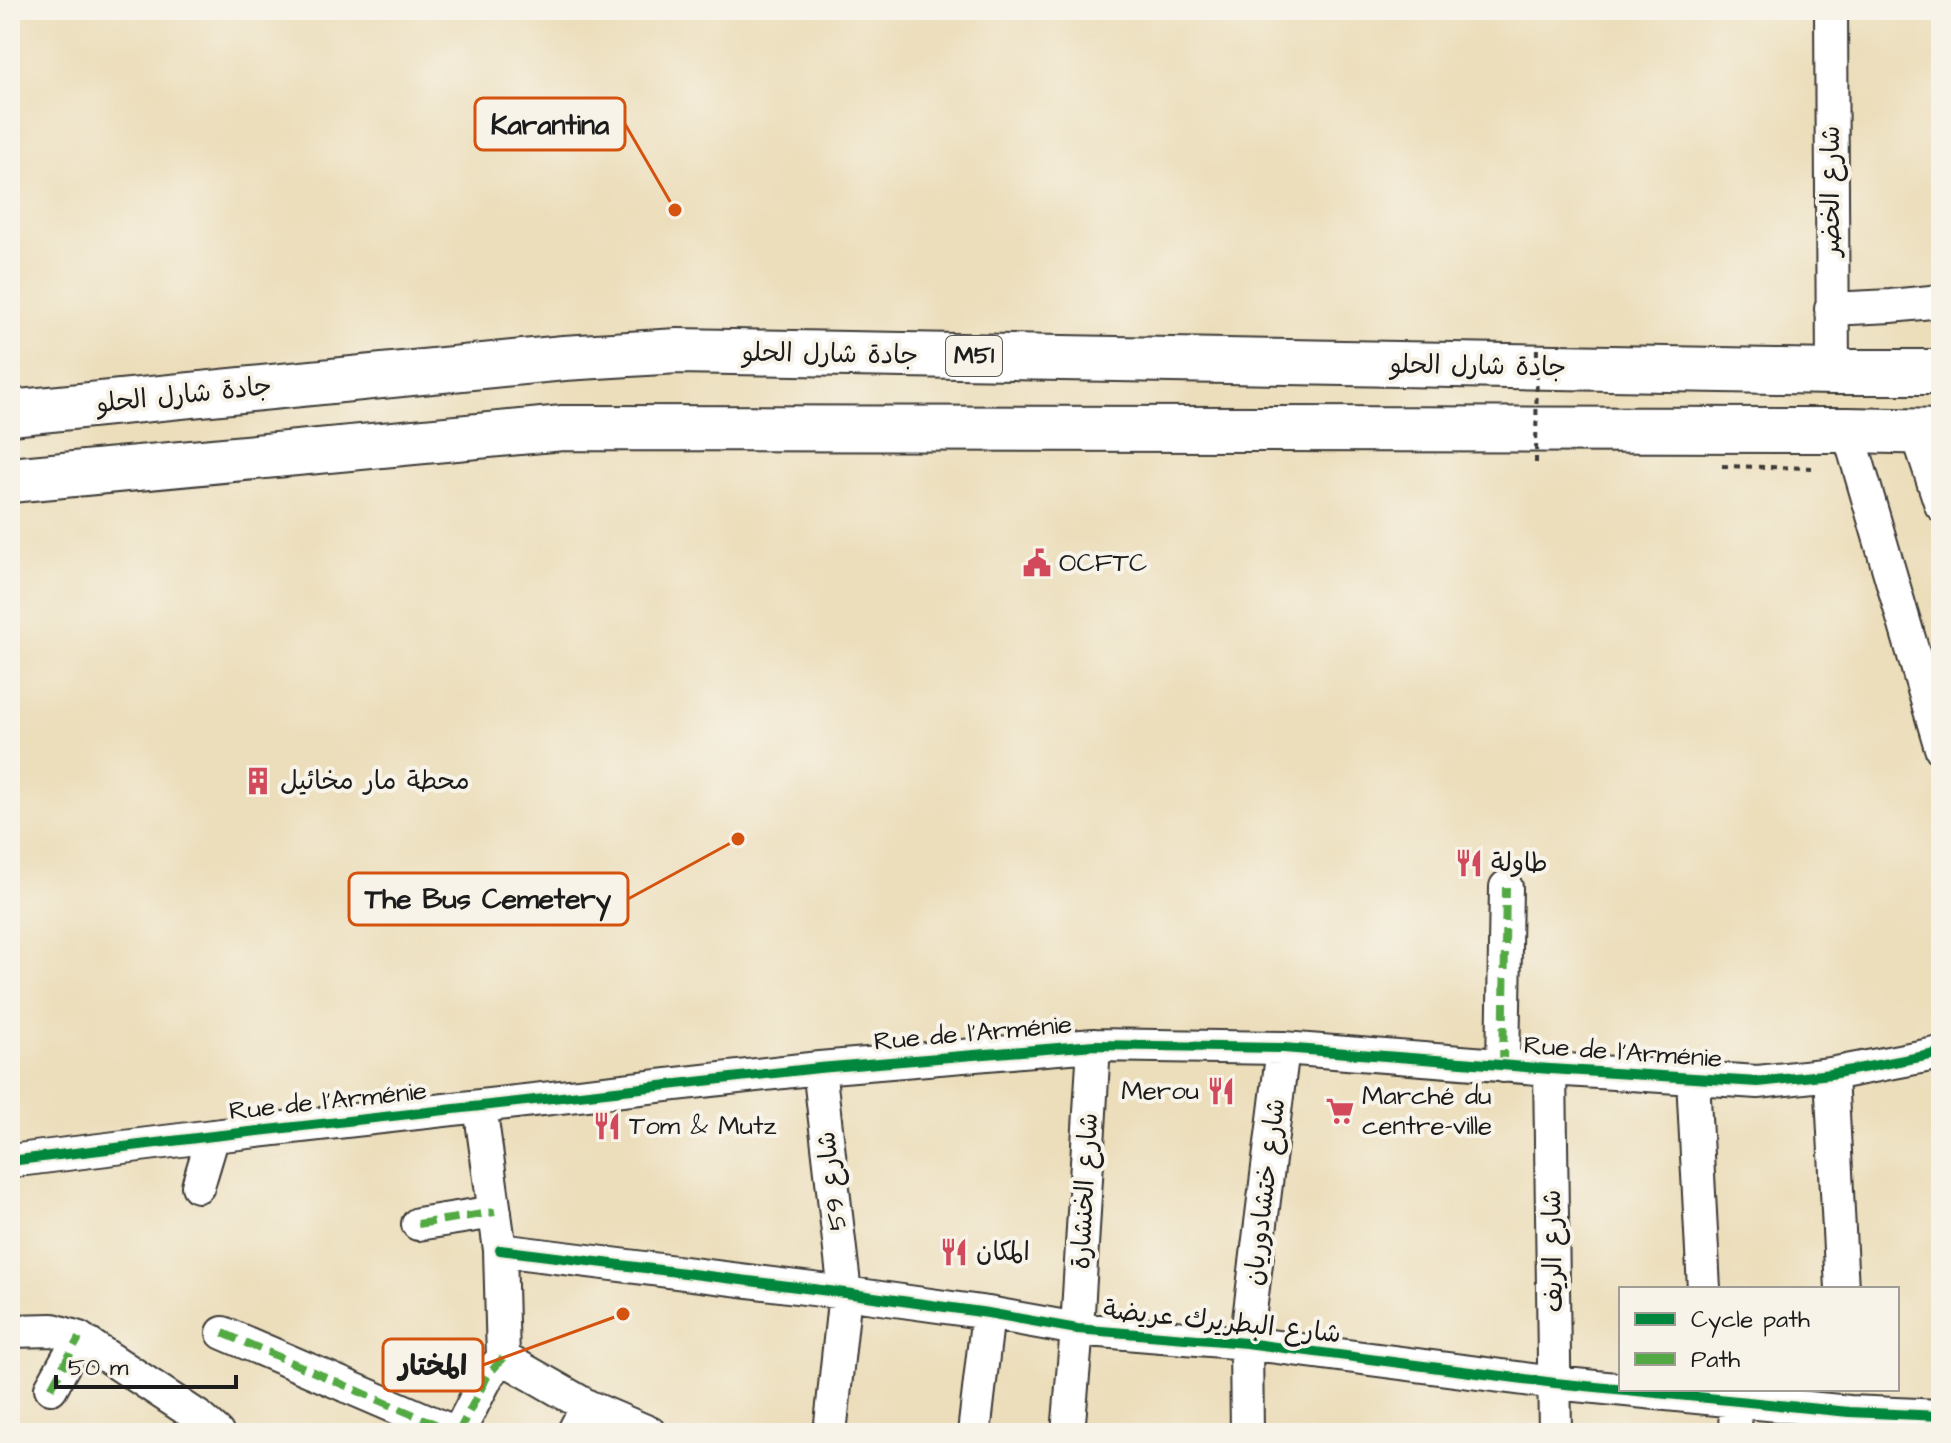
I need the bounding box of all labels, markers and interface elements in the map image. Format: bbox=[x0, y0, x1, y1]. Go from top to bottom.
callout: Karantina bbox=[475, 98, 625, 150]
text: Karantina bbox=[491, 106, 610, 145]
street label: شارع الخضر bbox=[1813, 126, 1849, 258]
street label: جادة شارل الحلو bbox=[741, 334, 918, 374]
road number: M51 bbox=[946, 336, 1002, 376]
street label: جادة شارل الحلو bbox=[1389, 346, 1566, 386]
street label: جادة شارل الحلو bbox=[93, 368, 274, 422]
place label: OCFTC bbox=[1059, 545, 1147, 581]
public building icon: OCFTC bbox=[1022, 548, 1052, 578]
place label: محطة مار مخائيل bbox=[280, 763, 470, 799]
building icon: محطة مار مخائيل bbox=[243, 766, 273, 796]
place label: طاولة bbox=[1491, 845, 1548, 881]
restaurant icon: طاولة bbox=[1454, 848, 1484, 878]
callout: The Bus Cemetery bbox=[349, 873, 628, 925]
text: The Bus Cemetery bbox=[364, 880, 612, 922]
street label: Rue de l'Arménie bbox=[872, 1006, 1074, 1060]
street label: Rue de l'Arménie bbox=[1523, 1027, 1723, 1077]
street label: Rue de l'Arménie bbox=[227, 1073, 429, 1129]
place label: Merou bbox=[1121, 1073, 1199, 1109]
restaurant icon: Merou bbox=[1206, 1076, 1236, 1106]
place label: Marché du centre-ville bbox=[1362, 1078, 1492, 1144]
street label: شارع ختشادوريان bbox=[1236, 1096, 1294, 1288]
supermarket icon: Marché du centre-ville bbox=[1325, 1096, 1355, 1126]
place label: Tom & Mutz bbox=[629, 1108, 777, 1144]
restaurant icon: Tom & Mutz bbox=[592, 1111, 622, 1141]
street label: شارع الخنشارة bbox=[1063, 1112, 1107, 1270]
street label: شارع 59 bbox=[808, 1129, 856, 1233]
street label: شارع الريف bbox=[1534, 1189, 1572, 1313]
place label: المكان bbox=[976, 1234, 1030, 1270]
restaurant icon: المكان bbox=[939, 1237, 969, 1267]
legend bbox=[1619, 1287, 1899, 1391]
street label: شارع البطريرك عريضة bbox=[1101, 1292, 1343, 1352]
text: Cycle path bbox=[1691, 1303, 1810, 1338]
scale bar bbox=[56, 1339, 236, 1389]
callout: المختار bbox=[383, 1339, 483, 1391]
text: Path bbox=[1691, 1343, 1740, 1377]
text: المختار bbox=[396, 1347, 467, 1386]
text: 50 m bbox=[68, 1351, 129, 1385]

